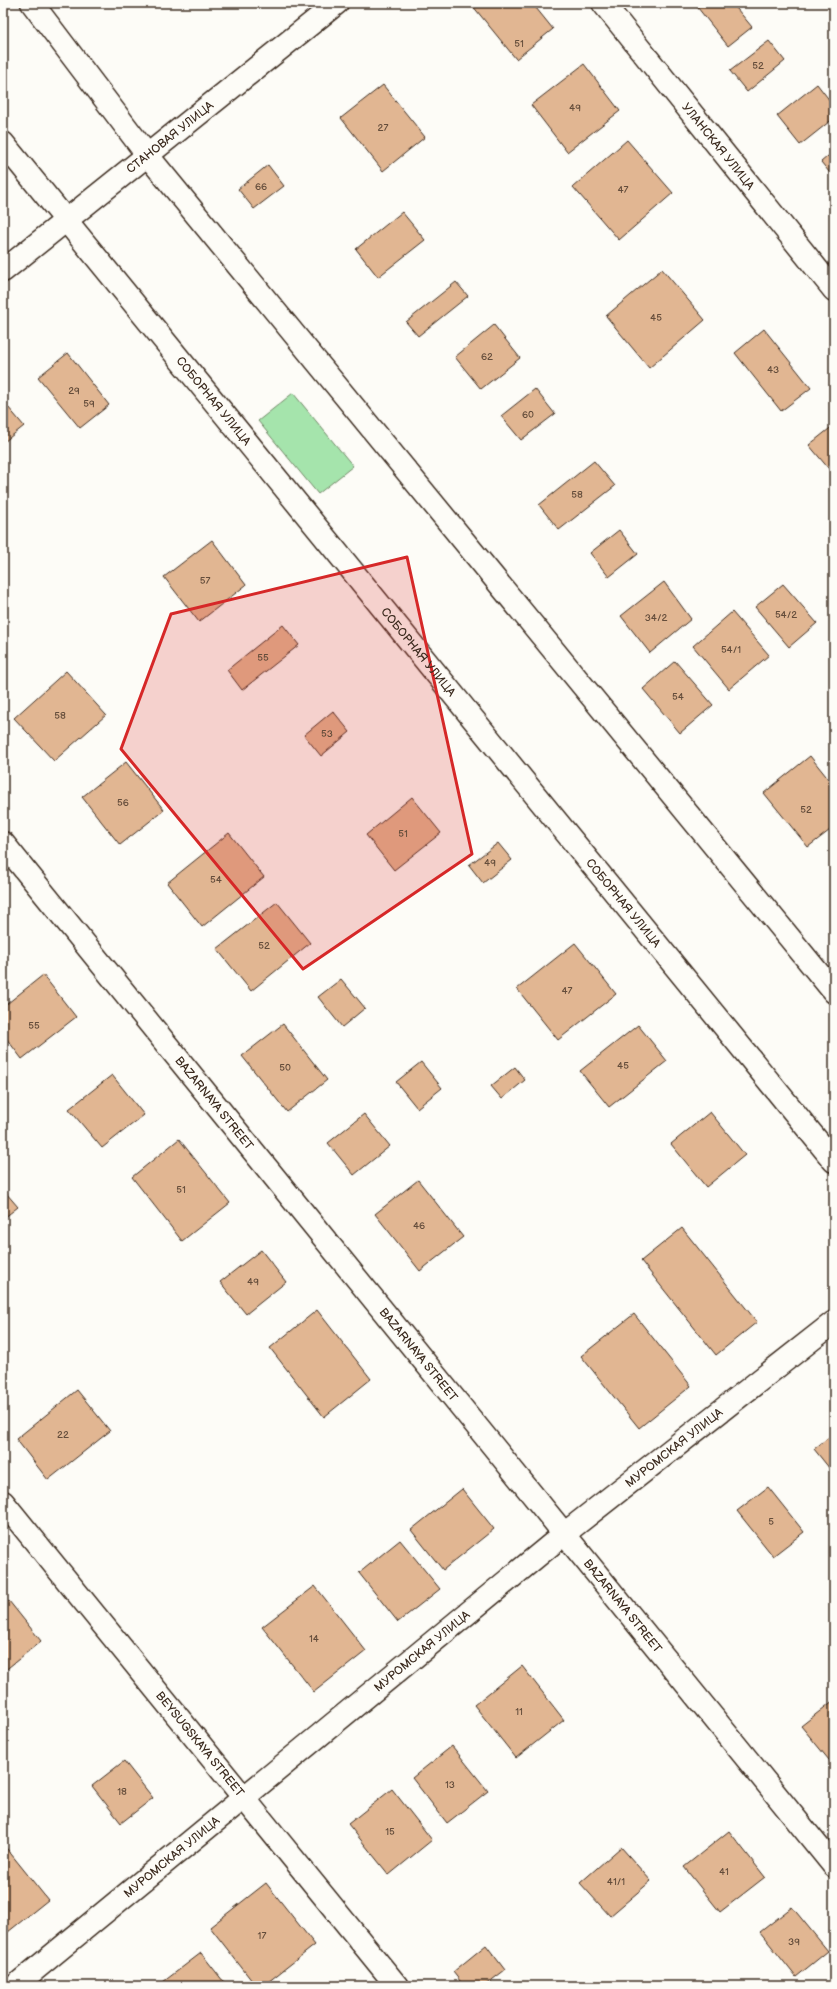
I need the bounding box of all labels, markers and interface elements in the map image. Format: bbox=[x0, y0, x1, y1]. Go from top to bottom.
house number: 51 bbox=[514, 38, 524, 50]
house number: 52 bbox=[752, 60, 764, 72]
street label: СТАНОВАЯ УЛИЦА bbox=[123, 97, 217, 177]
street label: УЛАНСКАЯ УЛИЦА bbox=[679, 100, 758, 193]
house number: 49 bbox=[569, 102, 581, 114]
house number: 27 bbox=[378, 122, 388, 134]
house number: 66 bbox=[255, 181, 267, 193]
house number: 47 bbox=[617, 184, 629, 196]
house number: 45 bbox=[650, 312, 662, 324]
house number: 62 bbox=[481, 351, 493, 363]
street label: СОБОРНАЯ УЛИЦА bbox=[173, 354, 255, 449]
house number: 43 bbox=[767, 364, 779, 376]
house number: 29 bbox=[68, 385, 80, 397]
house number: 59 bbox=[83, 398, 95, 410]
house number: 60 bbox=[522, 409, 534, 421]
house number: 58 bbox=[571, 489, 583, 501]
house number: 57 bbox=[200, 575, 210, 587]
street label: СОБОРНАЯ УЛИЦА bbox=[378, 605, 460, 700]
house number: 54/2 bbox=[775, 609, 797, 621]
house number: 34/2 bbox=[645, 612, 667, 624]
house number: 54/1 bbox=[721, 644, 741, 656]
house number: 55 bbox=[257, 652, 269, 664]
house number: 54 bbox=[672, 691, 684, 703]
house number: 58 bbox=[54, 710, 66, 722]
house number: 53 bbox=[321, 728, 333, 740]
house number: 56 bbox=[117, 797, 129, 809]
house number: 52 bbox=[800, 804, 812, 816]
house number: 51 bbox=[398, 828, 408, 840]
street label: СОБОРНАЯ УЛИЦА bbox=[583, 856, 664, 951]
house number: 49 bbox=[484, 857, 496, 869]
house number: 54 bbox=[210, 874, 222, 886]
house number: 52 bbox=[258, 940, 270, 952]
house number: 47 bbox=[561, 985, 573, 997]
house number: 55 bbox=[28, 1020, 40, 1032]
street label: BAZARNAYA STREET bbox=[172, 1053, 257, 1153]
house number: 45 bbox=[617, 1060, 629, 1072]
house number: 50 bbox=[279, 1062, 291, 1074]
house number: 51 bbox=[176, 1184, 186, 1196]
house number: 46 bbox=[413, 1220, 425, 1232]
house number: 49 bbox=[247, 1276, 259, 1288]
street label: BAZARNAYA STREET bbox=[376, 1305, 461, 1405]
street label: МУРОМСКАЯ УЛИЦА bbox=[622, 1404, 726, 1491]
house number: 22 bbox=[57, 1429, 69, 1441]
house number: 5 bbox=[768, 1516, 774, 1528]
street label: BAZARNAYA STREET bbox=[580, 1556, 666, 1656]
street label: МУРОМСКАЯ УЛИЦА bbox=[371, 1607, 473, 1695]
house number: 14 bbox=[309, 1633, 319, 1645]
street label: BEYSUGSKAYA STREET bbox=[153, 1688, 248, 1800]
house number: 11 bbox=[515, 1706, 523, 1718]
house number: 13 bbox=[445, 1779, 455, 1791]
house number: 18 bbox=[117, 1786, 127, 1798]
street label: МУРОМСКАЯ УЛИЦА bbox=[121, 1813, 223, 1901]
house number: 15 bbox=[385, 1826, 395, 1838]
house number: 41 bbox=[719, 1866, 729, 1878]
house number: 41/1 bbox=[607, 1876, 625, 1888]
house number: 17 bbox=[258, 1930, 266, 1942]
house number: 39 bbox=[788, 1936, 800, 1948]

